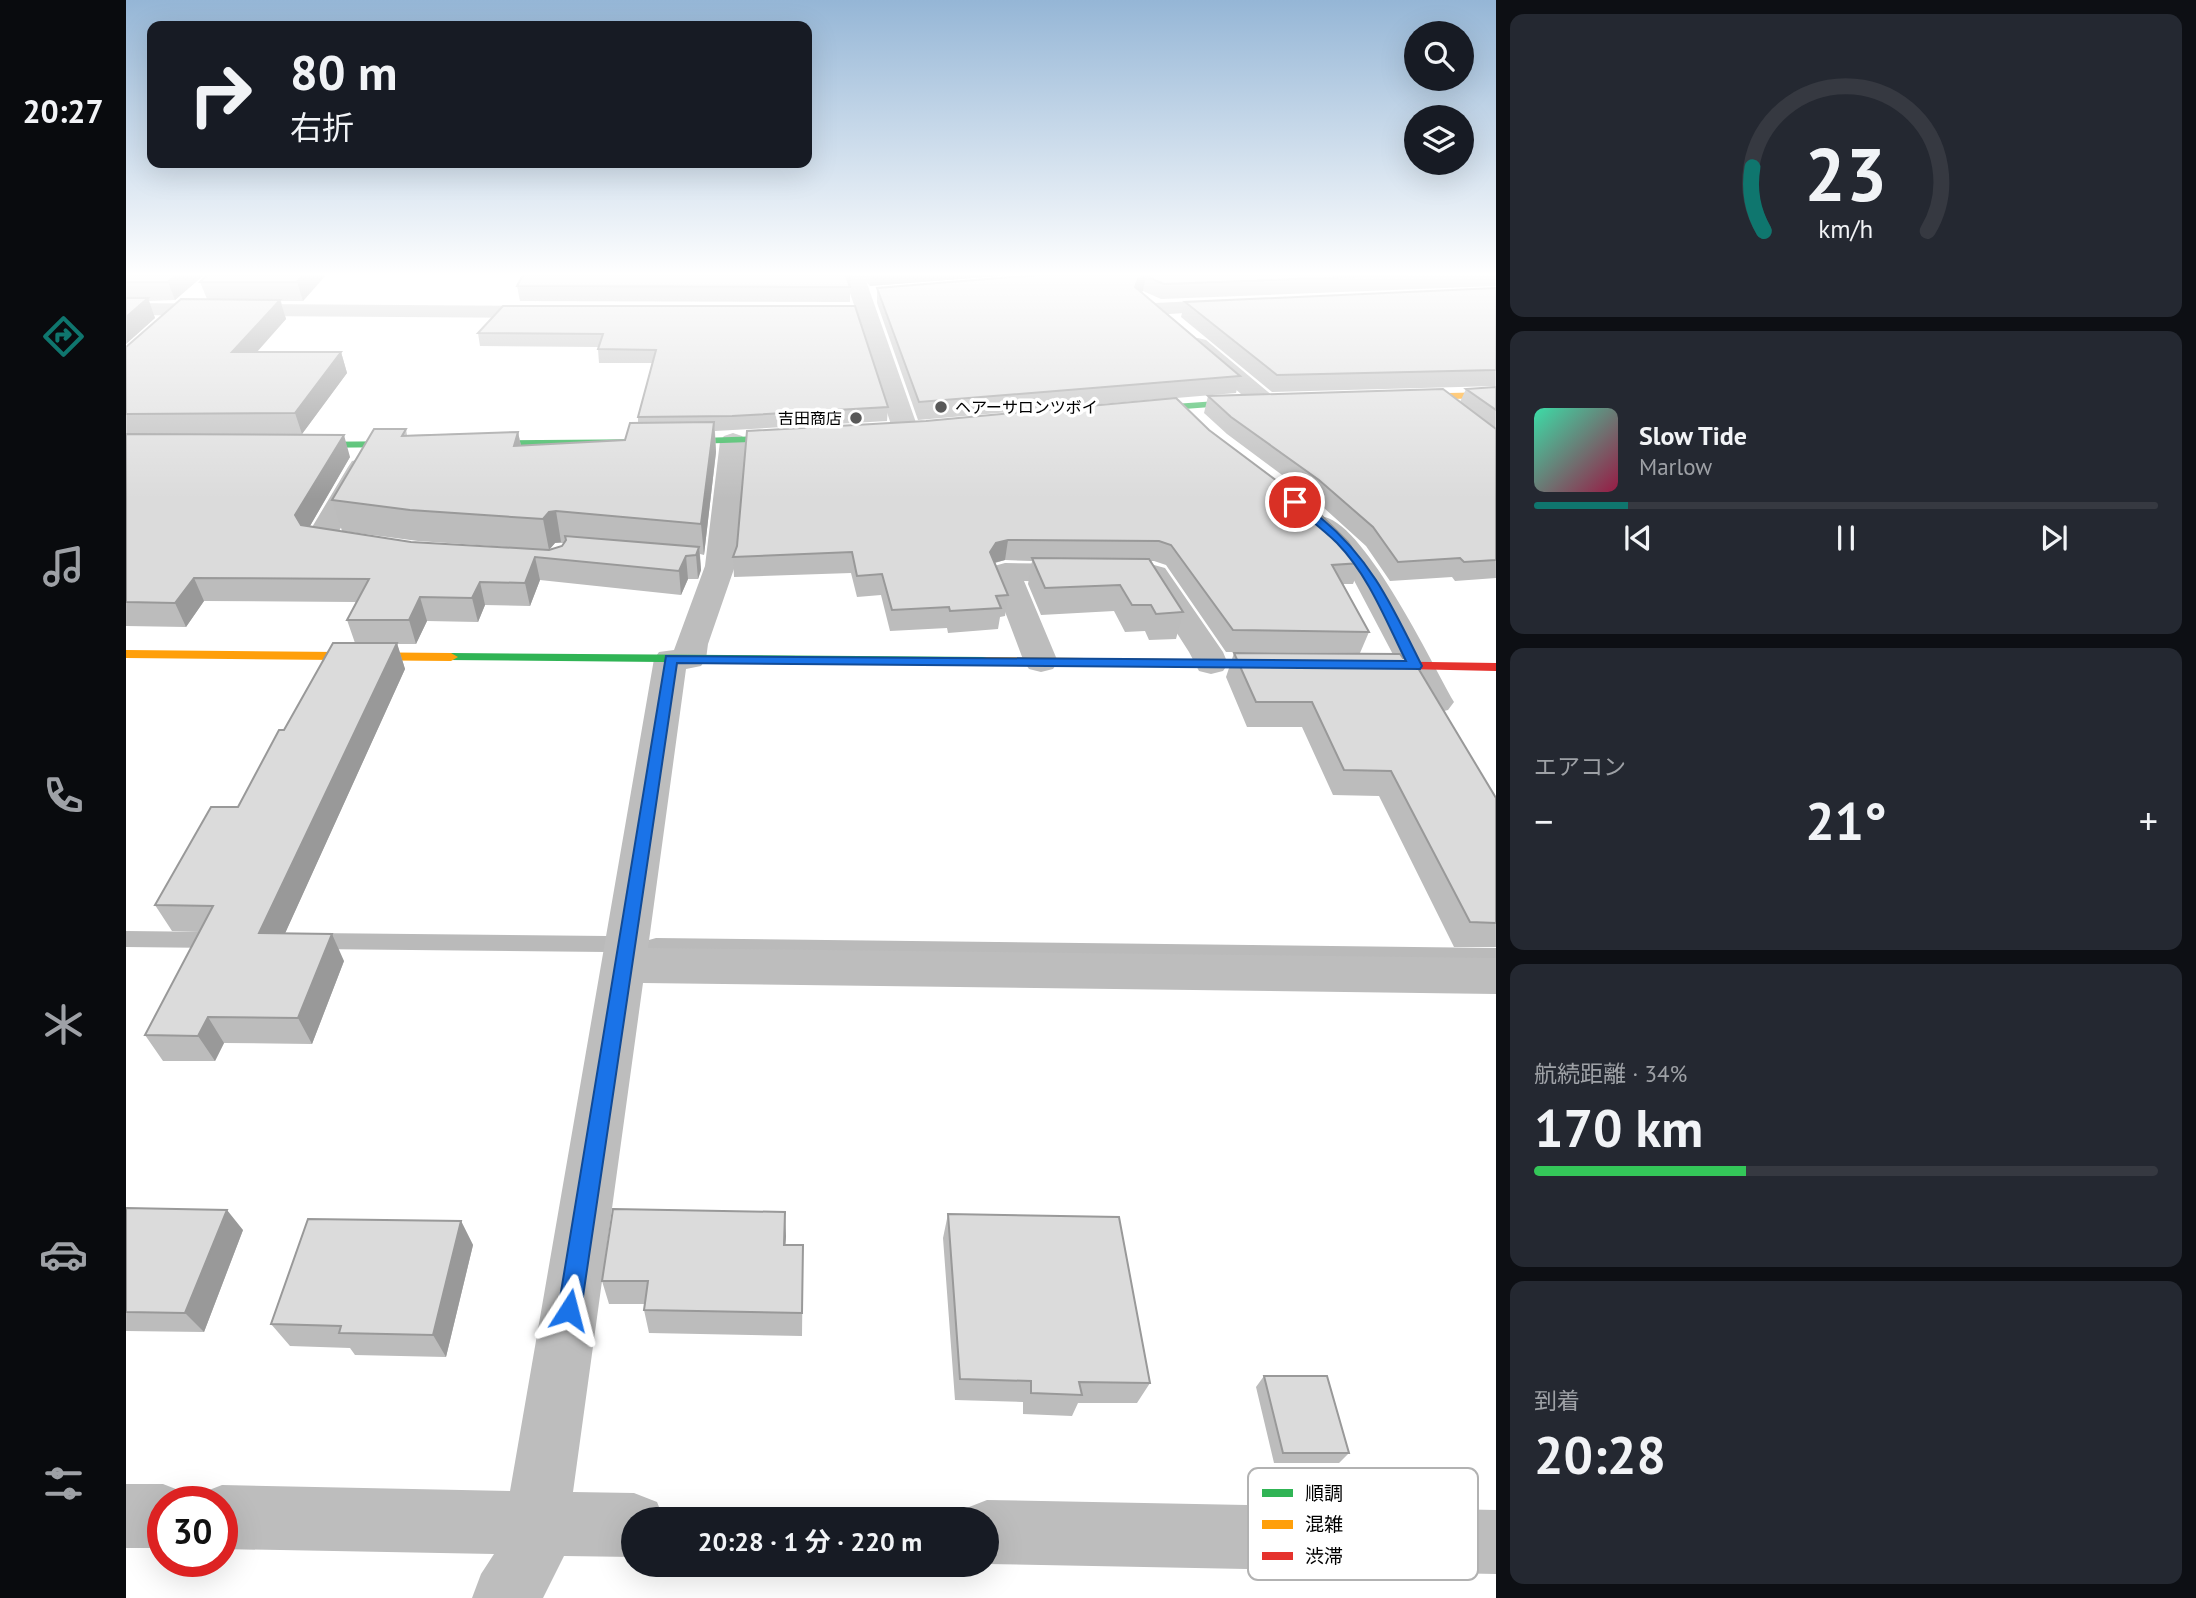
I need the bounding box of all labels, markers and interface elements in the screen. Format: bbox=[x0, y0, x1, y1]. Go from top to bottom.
map controls bbox=[1404, 21, 1474, 175]
button: search bbox=[1404, 21, 1474, 91]
text: 80 m bbox=[290, 40, 397, 104]
icon: right bbox=[175, 49, 266, 140]
text: 20:27 bbox=[22, 90, 104, 132]
button: layers bbox=[1404, 105, 1474, 175]
text: 右折 bbox=[290, 106, 354, 148]
text: 23 bbox=[1805, 128, 1887, 222]
text: km/h bbox=[1819, 213, 1873, 245]
icon: directions bbox=[39, 312, 88, 361]
place label: ヘアーサロンツボイ bbox=[955, 397, 1098, 417]
marker: ヘアーサロンツボイ bbox=[933, 399, 949, 415]
place label: 吉田商店 bbox=[778, 408, 842, 428]
marker: 吉田商店 bbox=[848, 410, 864, 426]
text: Slow Tide bbox=[1639, 419, 1747, 452]
text: Marlow bbox=[1639, 452, 1712, 481]
pin bbox=[1265, 472, 1325, 532]
icon: arrive bbox=[1276, 483, 1314, 521]
icon: previous bbox=[1619, 519, 1657, 557]
icon: pause bbox=[1827, 519, 1865, 557]
icon: next bbox=[2035, 519, 2073, 557]
icon: music bbox=[39, 542, 88, 591]
text: エアコン bbox=[1534, 752, 1626, 781]
icon: phone bbox=[39, 771, 88, 820]
text: 21° bbox=[1805, 787, 1887, 854]
text: − bbox=[1534, 796, 1553, 845]
text: + bbox=[2139, 796, 2158, 845]
icon: climate bbox=[39, 1000, 88, 1049]
text: 航続距離 · 34% bbox=[1534, 1059, 1687, 1088]
text: 170 km bbox=[1534, 1094, 1703, 1161]
icon: car bbox=[39, 1230, 88, 1279]
position arrow bbox=[532, 1273, 606, 1347]
text: 到着 bbox=[1534, 1386, 1580, 1415]
text: 20:28 bbox=[1534, 1421, 1666, 1488]
icon: filters bbox=[39, 1459, 88, 1508]
legend bbox=[1248, 1468, 1478, 1580]
text: 順調 bbox=[1305, 1481, 1343, 1505]
speed limit sign: 30 bbox=[147, 1486, 238, 1577]
text: 混雑 bbox=[1305, 1512, 1343, 1536]
text: 20:28 · 1 分 · 220 m bbox=[698, 1525, 922, 1558]
text: 渋滞 bbox=[1305, 1544, 1343, 1568]

